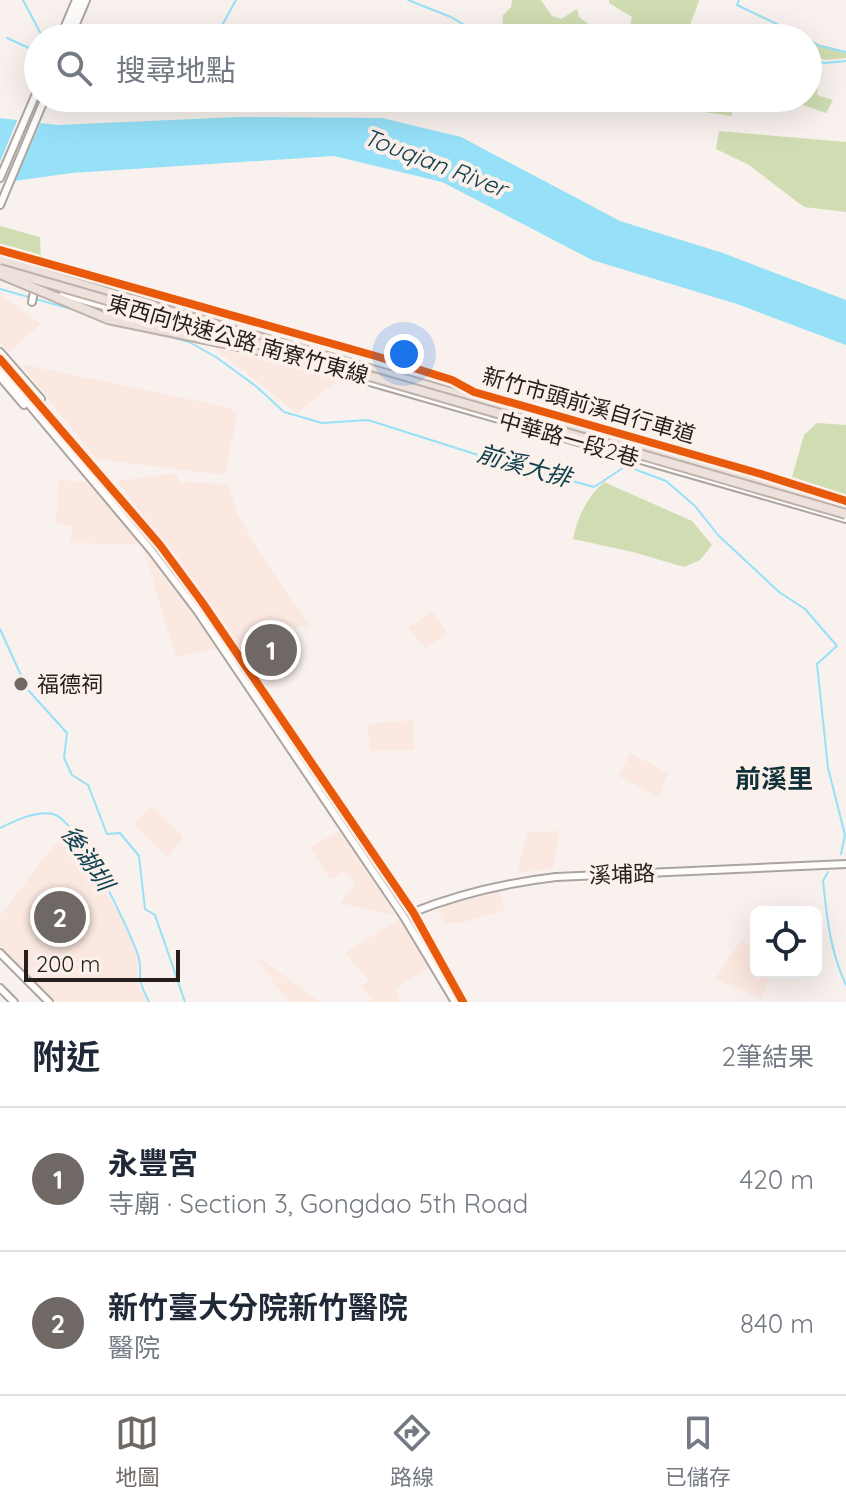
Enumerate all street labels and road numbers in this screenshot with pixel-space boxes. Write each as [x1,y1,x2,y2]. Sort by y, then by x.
street label: 東西向快速公路 南寮竹東線 [104,288,372,390]
street label: 新竹市頭前溪自行車道 [479,361,699,449]
street label: 中華路一段2巷 [496,406,642,472]
street label: 溪埔路 [589,859,655,889]

